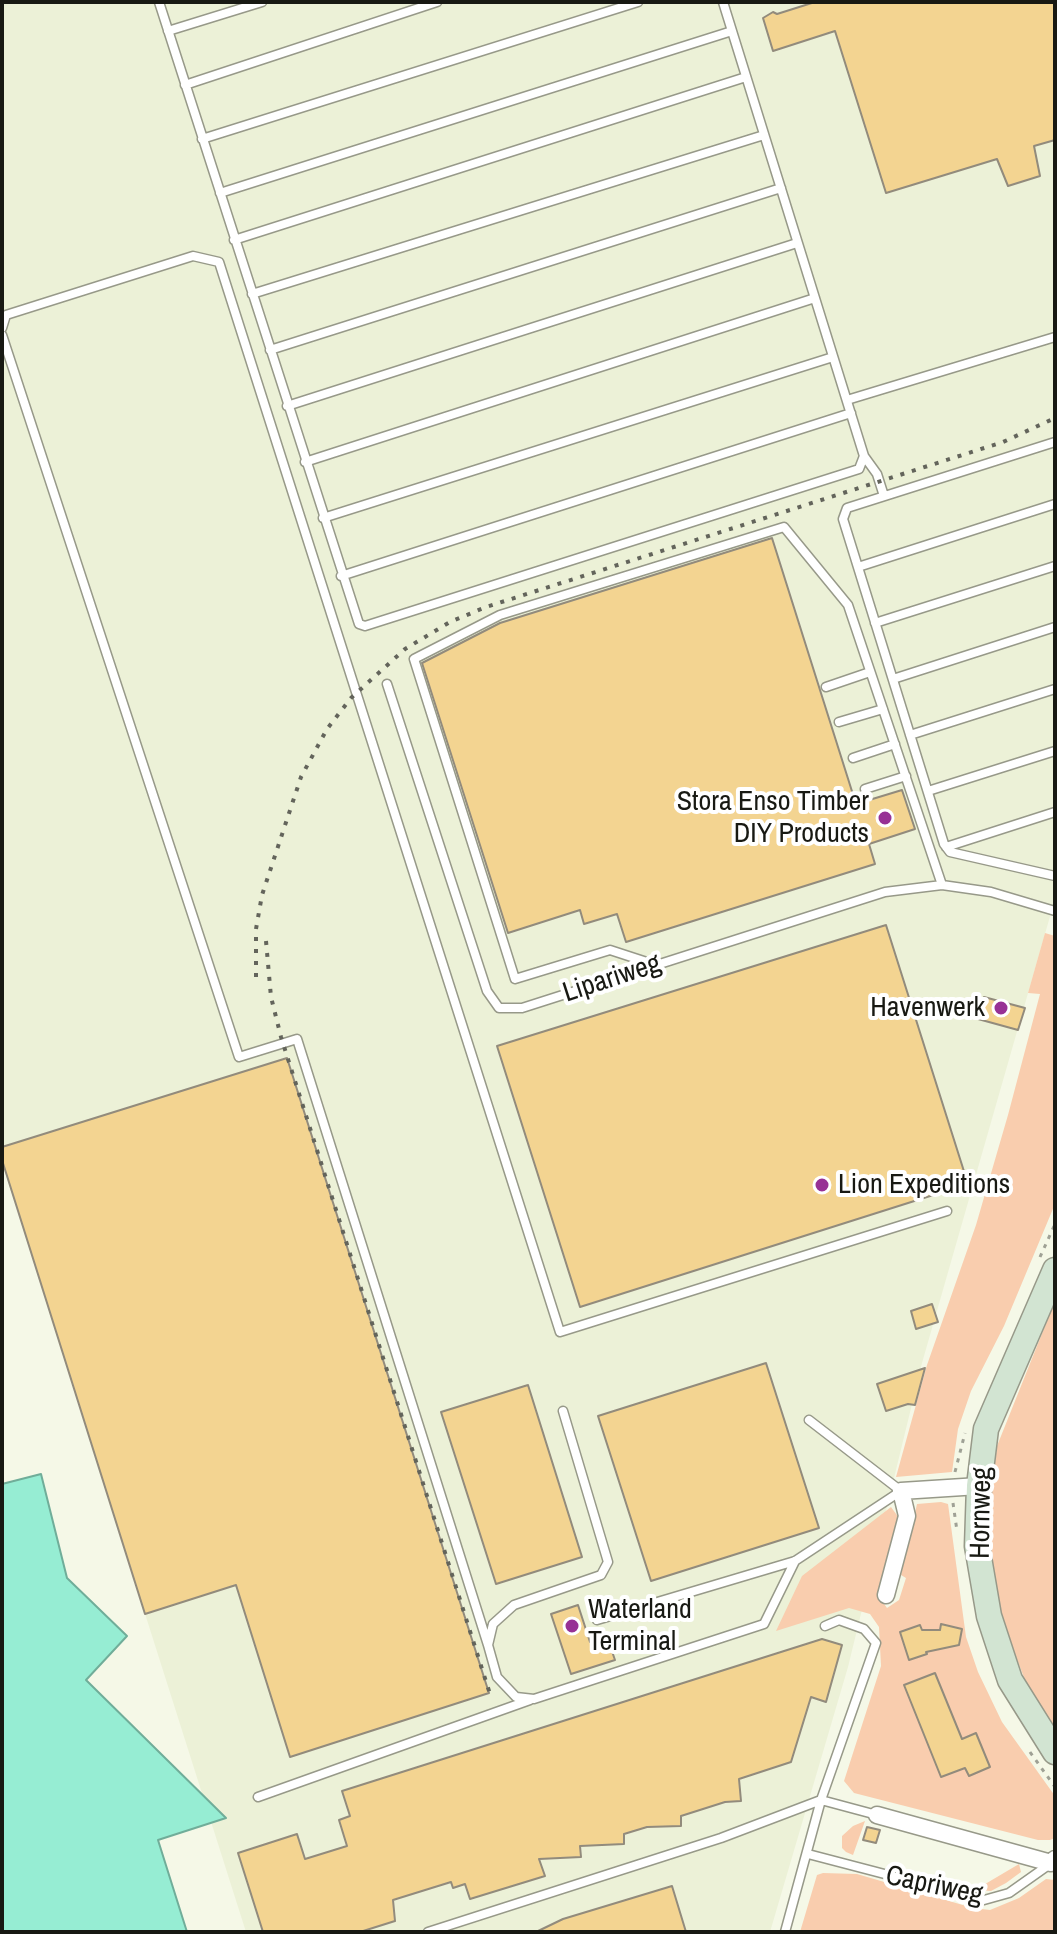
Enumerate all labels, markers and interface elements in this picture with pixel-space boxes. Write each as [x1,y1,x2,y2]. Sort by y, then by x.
place label: Stora Enso Timber DIY Products [677,785,869,851]
marker: Stora Enso Timber DIY Products [876,809,894,827]
street label: Lipariweg [559,947,665,1011]
place label: Havenwerk [870,991,985,1025]
marker: Havenwerk [992,999,1010,1017]
place label: Lion Expeditions [838,1168,1010,1202]
marker: Lion Expeditions [813,1176,831,1194]
street label: Hornweg [964,1467,1000,1559]
place label: Waterland Terminal [588,1593,692,1659]
marker: Waterland Terminal [563,1617,581,1635]
street label: Capriweg [882,1859,986,1913]

